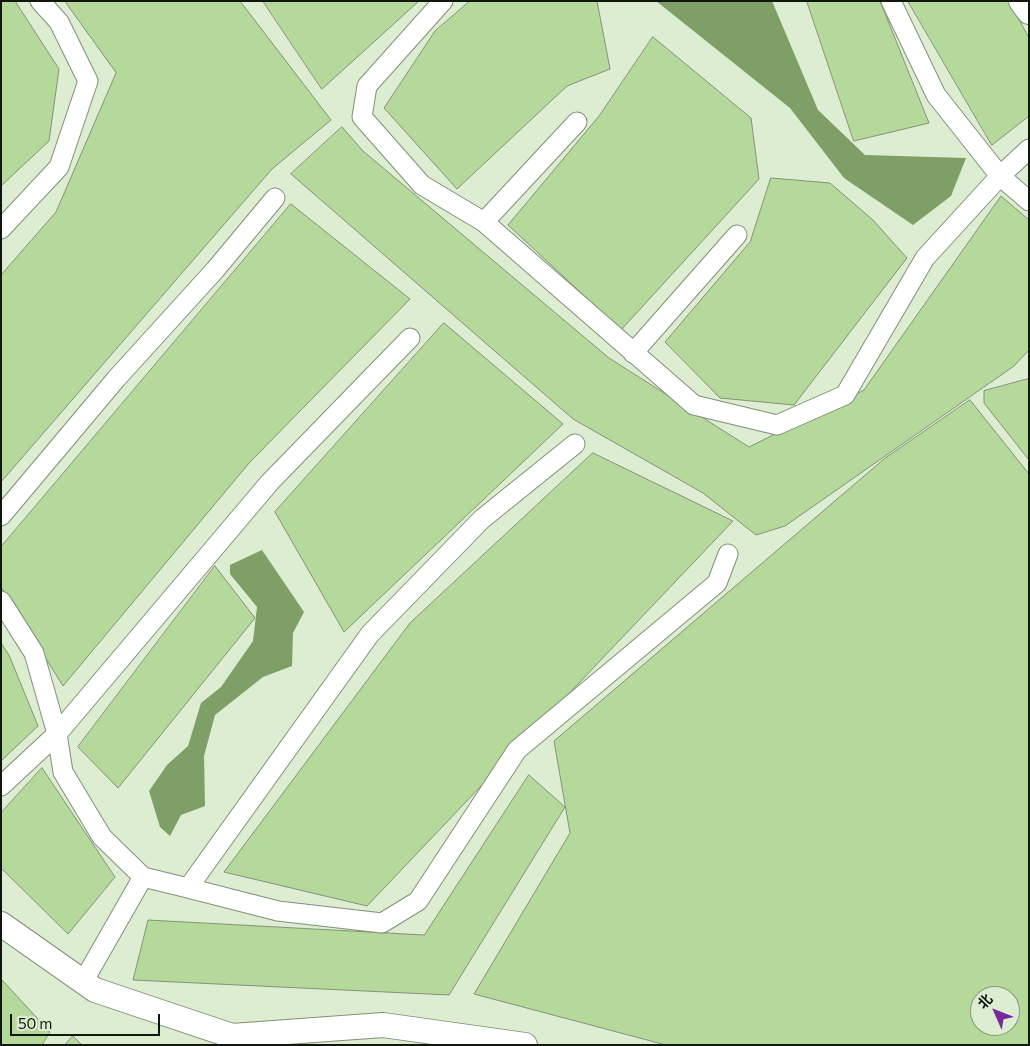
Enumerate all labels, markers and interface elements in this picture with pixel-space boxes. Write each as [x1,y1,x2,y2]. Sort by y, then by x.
north arrow [970,986,1020,1036]
text: 北 [974,990,996,1012]
scale bar [12,1004,162,1036]
text: 50 m [18,1014,52,1032]

